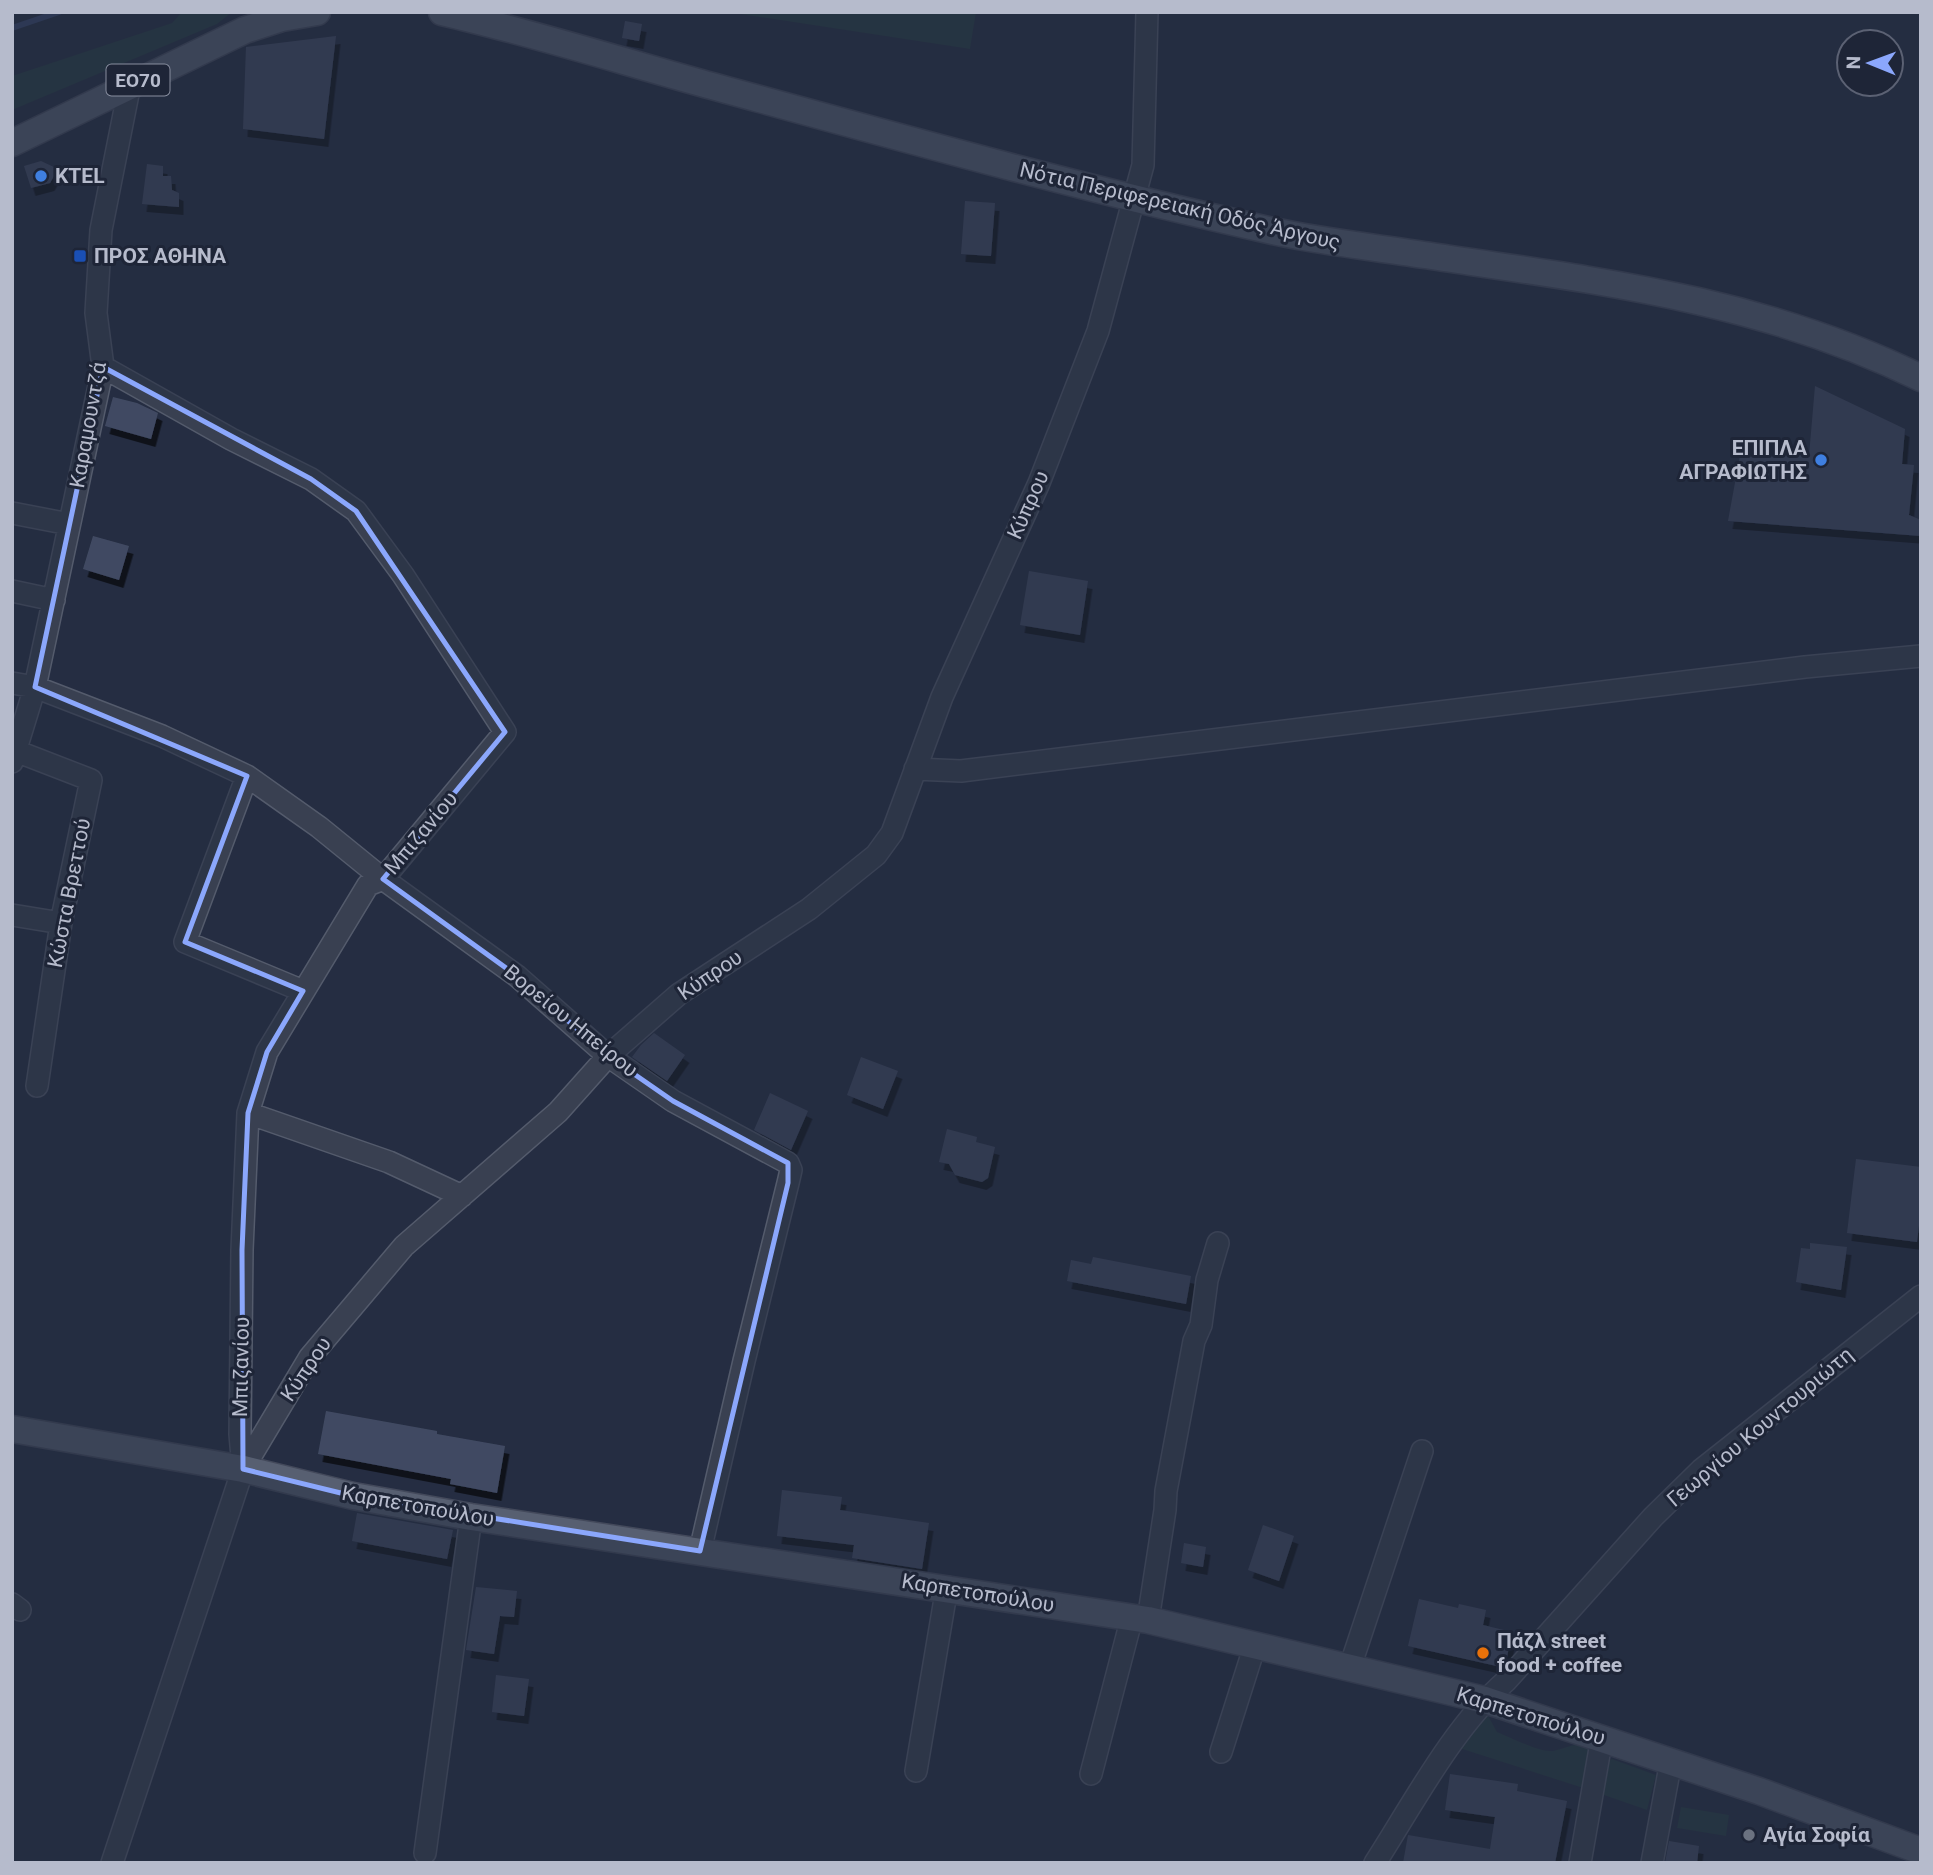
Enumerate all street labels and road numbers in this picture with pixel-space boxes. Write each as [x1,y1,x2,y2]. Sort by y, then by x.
road number: ΕΟ70 [106,64,170,96]
street label: Νότια Περιφερειακή Οδός Άργους [1017,157,1343,255]
street label: Καραμουντζά [65,360,111,490]
street label: Κύπρου [1002,467,1054,543]
street label: Μπιζανίου [380,787,462,879]
street label: Κώστα Βρεττού [43,816,95,970]
street label: Κύπρου [673,945,747,1005]
street label: Βορείου Ηπείρου [499,960,643,1082]
street label: Μπιζανίου [228,1317,254,1417]
street label: Κύπρου [276,1332,336,1406]
street label: Γεωργίου Κουντουριώτη [1662,1342,1858,1512]
street label: Καρπετοπούλου [340,1481,496,1531]
street label: Καρπετοπούλου [900,1569,1056,1617]
street label: Καρπετοπούλου [1454,1682,1608,1750]

